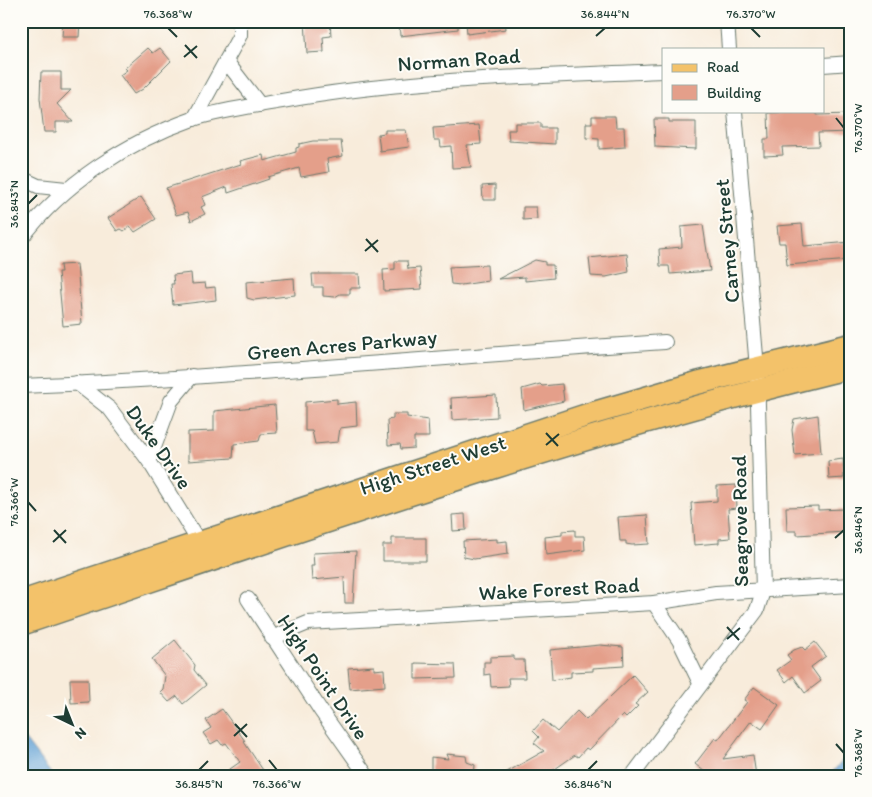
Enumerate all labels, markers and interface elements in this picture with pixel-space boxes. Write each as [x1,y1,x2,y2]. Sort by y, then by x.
text: 76.368°W [144,7,192,21]
text: 36.844°N [581,7,629,21]
text: 76.370°W [727,7,775,21]
street label: Norman Road [397,43,522,76]
legend [662,48,824,112]
text: Road [707,58,740,76]
text: Building [707,84,761,102]
text: 76.370°W [851,104,865,152]
street label: Carney Street [709,178,744,304]
text: 36.843°N [7,180,21,228]
street label: Green Acres Parkway [246,324,438,365]
street label: Duke Drive [121,400,198,494]
street label: High Street West [357,429,509,500]
street label: Seagrove Road [726,454,753,587]
text: 76.366°W [7,478,21,526]
text: 36.846°N [851,506,865,554]
street label: Wake Forest Road [478,572,640,605]
street label: High Point Drive [272,609,374,744]
north arrow [48,700,98,750]
text: N [71,724,90,743]
text: 76.368°W [851,729,865,777]
text: 36.845°N [175,777,223,791]
text: 76.366°W [253,777,301,791]
text: 36.846°N [564,777,612,791]

